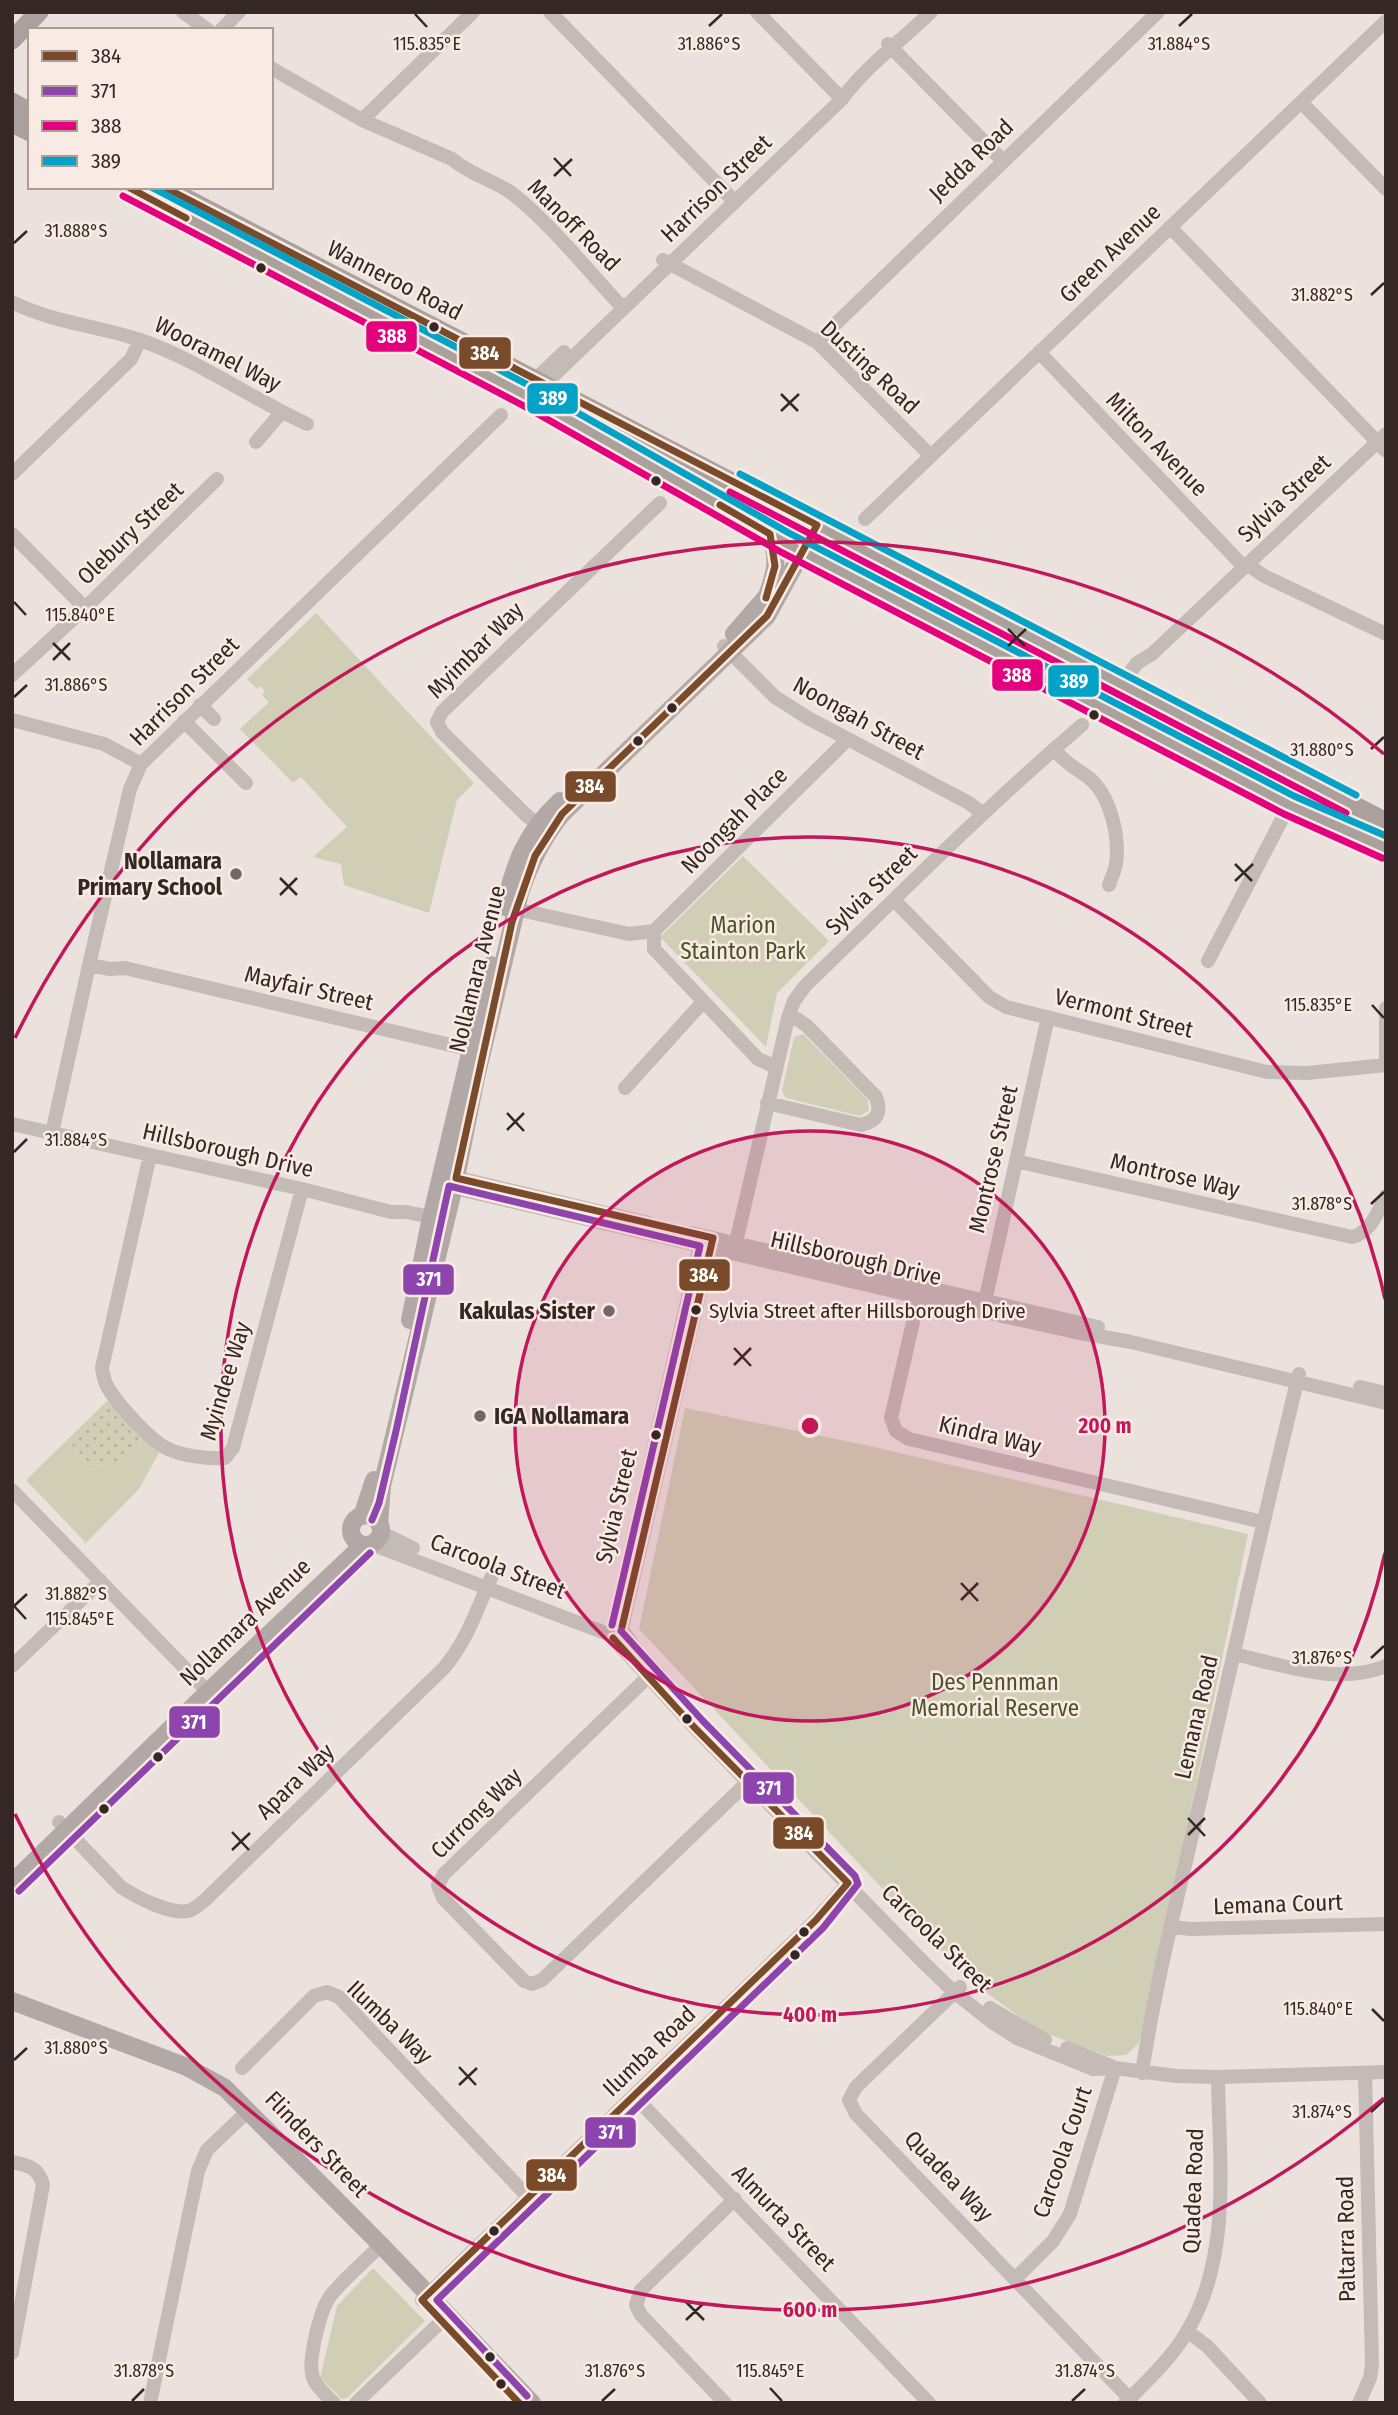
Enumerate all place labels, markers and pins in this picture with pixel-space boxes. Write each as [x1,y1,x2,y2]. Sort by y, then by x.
unlabelled marker [254,261,268,275]
unlabelled marker [427,320,441,334]
unlabelled marker [649,474,663,488]
unlabelled marker [665,701,679,715]
unlabelled marker [1087,708,1101,722]
unlabelled marker [631,734,645,748]
place label: Nollamara Primary School [78,847,223,901]
marker: Nollamara Primary School [228,866,244,882]
place label: Kakulas Sister [459,1297,596,1325]
place label: Sylvia Street after Hillsborough Drive [709,1298,1026,1324]
marker: Kakulas Sister [601,1303,617,1319]
marker: Sylvia Street after Hillsborough Drive [689,1303,703,1317]
place label: IGA Nollamara [494,1402,629,1430]
marker: IGA Nollamara [472,1408,488,1424]
centre of rings [798,1414,822,1438]
unlabelled marker [649,1428,663,1442]
unlabelled marker [680,1712,694,1726]
unlabelled marker [151,1750,165,1764]
unlabelled marker [97,1802,111,1816]
unlabelled marker [797,1925,811,1939]
unlabelled marker [788,1948,802,1962]
unlabelled marker [487,2224,501,2238]
unlabelled marker [483,2350,497,2364]
unlabelled marker [494,2377,508,2391]

